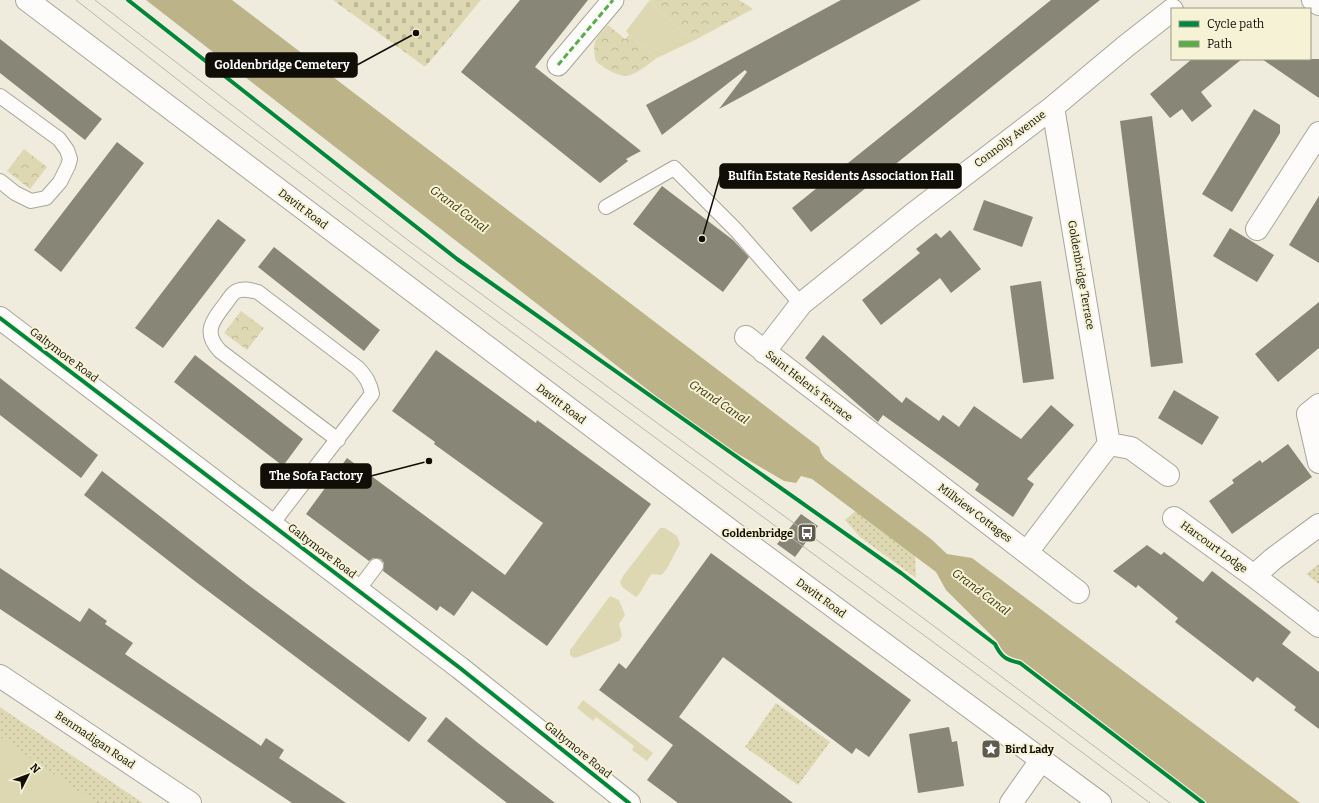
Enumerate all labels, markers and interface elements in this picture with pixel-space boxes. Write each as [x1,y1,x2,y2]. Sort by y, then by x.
legend [1171,8,1311,60]
text: Cycle path [1207,17,1265,31]
text: Path [1207,37,1233,51]
callout: Goldenbridge Cemetery [206,53,357,77]
text: Goldenbridge Cemetery [214,58,350,72]
street label: Connolly Avenue [972,108,1048,170]
callout: Bulfin Estate Residents Association Hall [720,164,961,188]
text: Bulfin Estate Residents Association Hall [728,169,954,183]
water label: Grand Canal [427,183,491,235]
street label: Davitt Road [276,186,331,232]
street label: Goldenbridge Terrace [1065,219,1097,331]
street label: Galtymore Road [27,325,101,385]
street label: Saint Helen's Terrace [763,348,855,424]
water label: Grand Canal [687,377,751,427]
street label: Davitt Road [534,381,589,427]
callout: The Sofa Factory [261,464,371,488]
text: The Sofa Factory [269,469,363,483]
street label: Millview Cottages [935,481,1015,545]
street label: Harcourt Lodge [1178,518,1250,576]
street label: Galtymore Road [285,521,359,581]
bus stop icon: Goldenbridge [796,522,818,544]
place label: Goldenbridge [722,527,793,540]
water label: Grand Canal [949,566,1013,618]
street label: Davitt Road [794,576,849,621]
street label: Benmadigan Road [53,709,138,772]
street label: Galtymore Road [542,719,614,781]
place icon: Bird Lady [980,738,1002,760]
place label: Bird Lady [1005,743,1055,756]
north arrow [8,755,48,795]
text: N [27,761,43,777]

